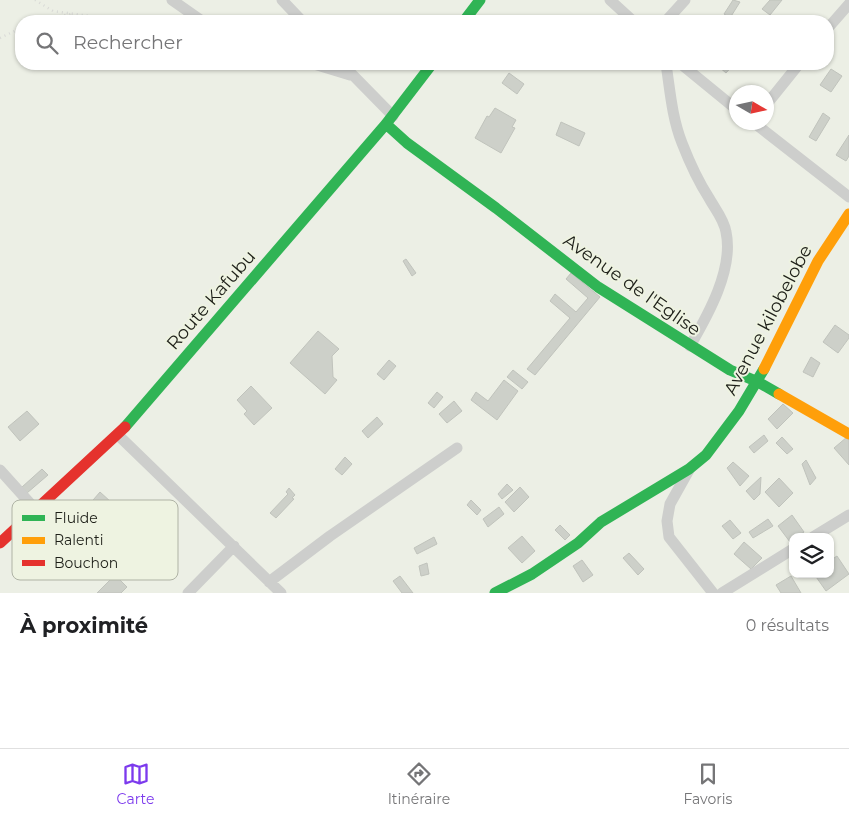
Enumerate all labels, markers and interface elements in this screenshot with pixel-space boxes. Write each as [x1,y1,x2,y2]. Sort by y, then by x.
search box [15,15,834,70]
icon: search [33,29,61,57]
text: Rechercher [73,31,183,54]
north arrow [729,85,774,130]
street label: Avenue de l'Eglise [559,229,705,341]
street label: Avenue kilobelobe [719,241,817,399]
street label: Route Kafubu [162,246,260,354]
legend [12,500,178,580]
text: Fluide [54,509,98,527]
text: Ralenti [54,531,103,549]
map controls [789,533,834,578]
button: layers [789,533,834,578]
text: Bouchon [54,554,118,572]
text: À proximité [20,613,148,638]
text: 0 résultats [746,616,829,635]
tab: Carte [117,760,154,808]
tab: Itinéraire [388,760,450,808]
tab: Favoris [683,760,732,808]

